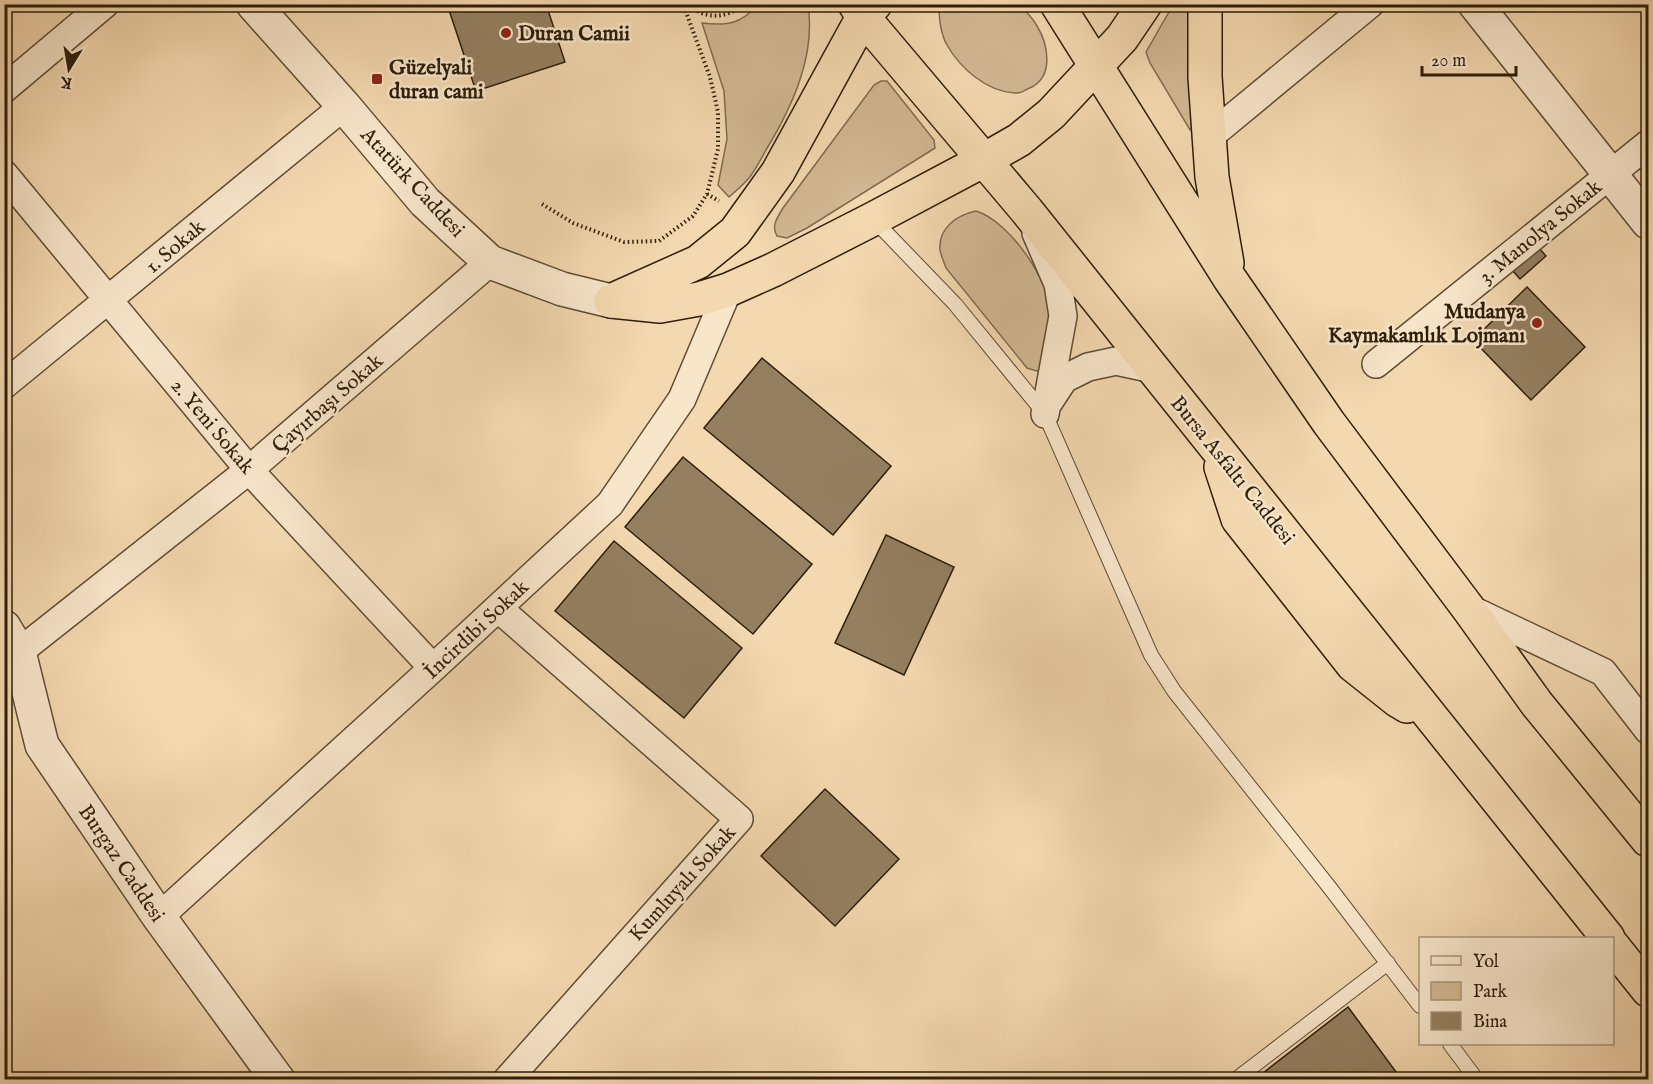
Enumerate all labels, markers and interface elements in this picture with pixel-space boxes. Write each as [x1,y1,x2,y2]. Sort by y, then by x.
place label: Duran Camii [518,21,630,48]
marker: Duran Camii [499,26,513,40]
north arrow [39,39,99,99]
scale bar [1422,39,1516,77]
text: 20 m [1431,50,1466,73]
place label: Güzelyali duran cami [389,55,484,106]
text: K [58,71,74,93]
marker: Güzelyali duran cami [370,72,384,86]
street label: Atatürk Caddesi [353,121,470,244]
street label: 3. Manolya Sokak [1474,174,1609,290]
street label: 1. Sokak [140,214,212,280]
place label: Mudanya Kaymakamlık Lojmanı [1328,299,1526,350]
marker: Mudanya Kaymakamlık Lojmanı [1530,316,1544,330]
street label: Çayırbaşı Sokak [267,348,390,460]
street label: 2. Yeni Sokak [164,374,260,481]
street label: Bursa Asfaltı Caddesi [1163,391,1300,551]
street label: İncirdibi Sokak [419,574,536,686]
street label: Burgaz Caddesi [71,800,170,928]
street label: Kumluyalı Sokak [624,820,743,948]
legend [1419,937,1614,1045]
text: Yol [1473,951,1499,974]
text: Park [1473,981,1508,1004]
text: Bina [1473,1011,1507,1034]

